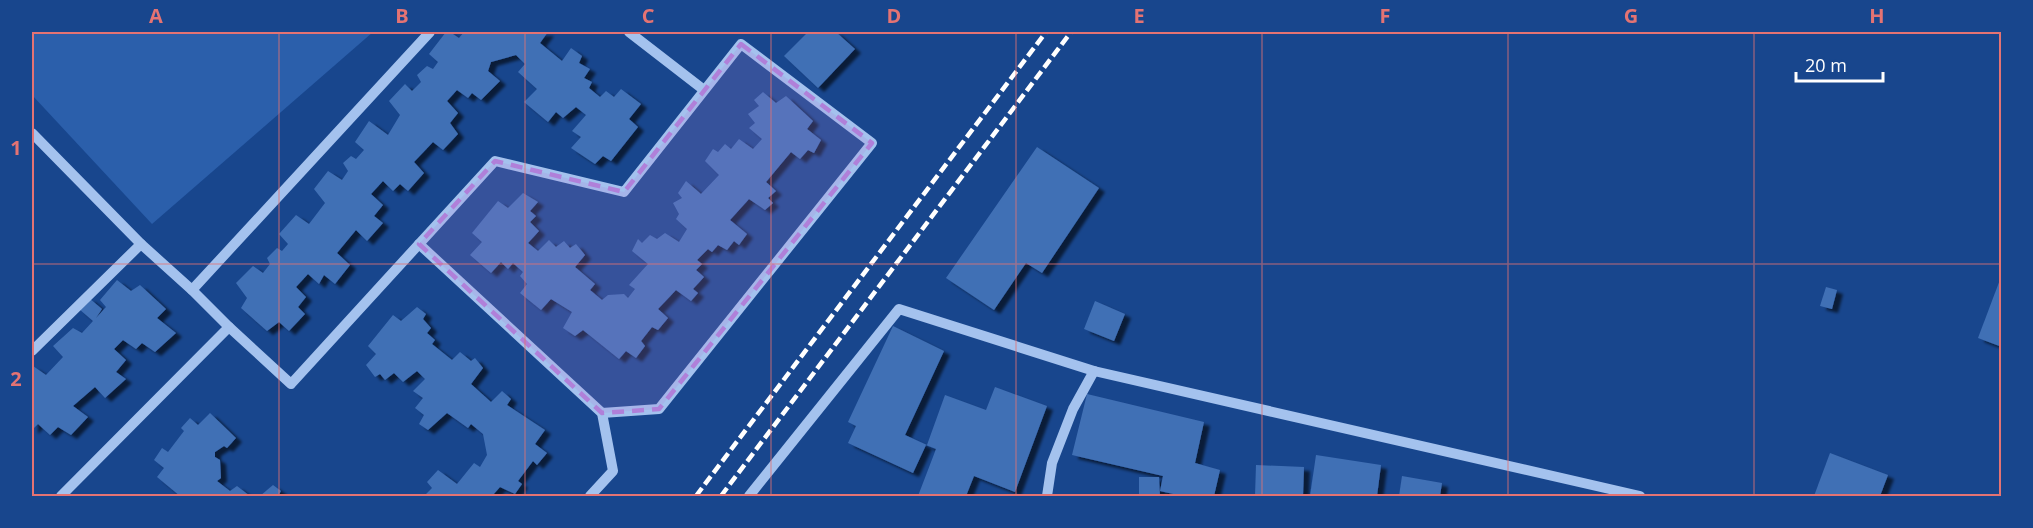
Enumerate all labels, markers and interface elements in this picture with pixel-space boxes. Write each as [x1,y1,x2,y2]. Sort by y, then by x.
text: A [149,2,163,29]
text: B [395,2,409,29]
text: C [642,2,655,29]
text: D [887,2,901,29]
text: E [1133,2,1145,29]
text: F [1380,2,1390,29]
text: G [1624,2,1638,29]
text: H [1869,2,1885,29]
scale bar [1796,45,1883,83]
text: 20 m [1805,53,1847,77]
text: 1 [10,134,22,161]
text: 2 [10,365,22,392]

